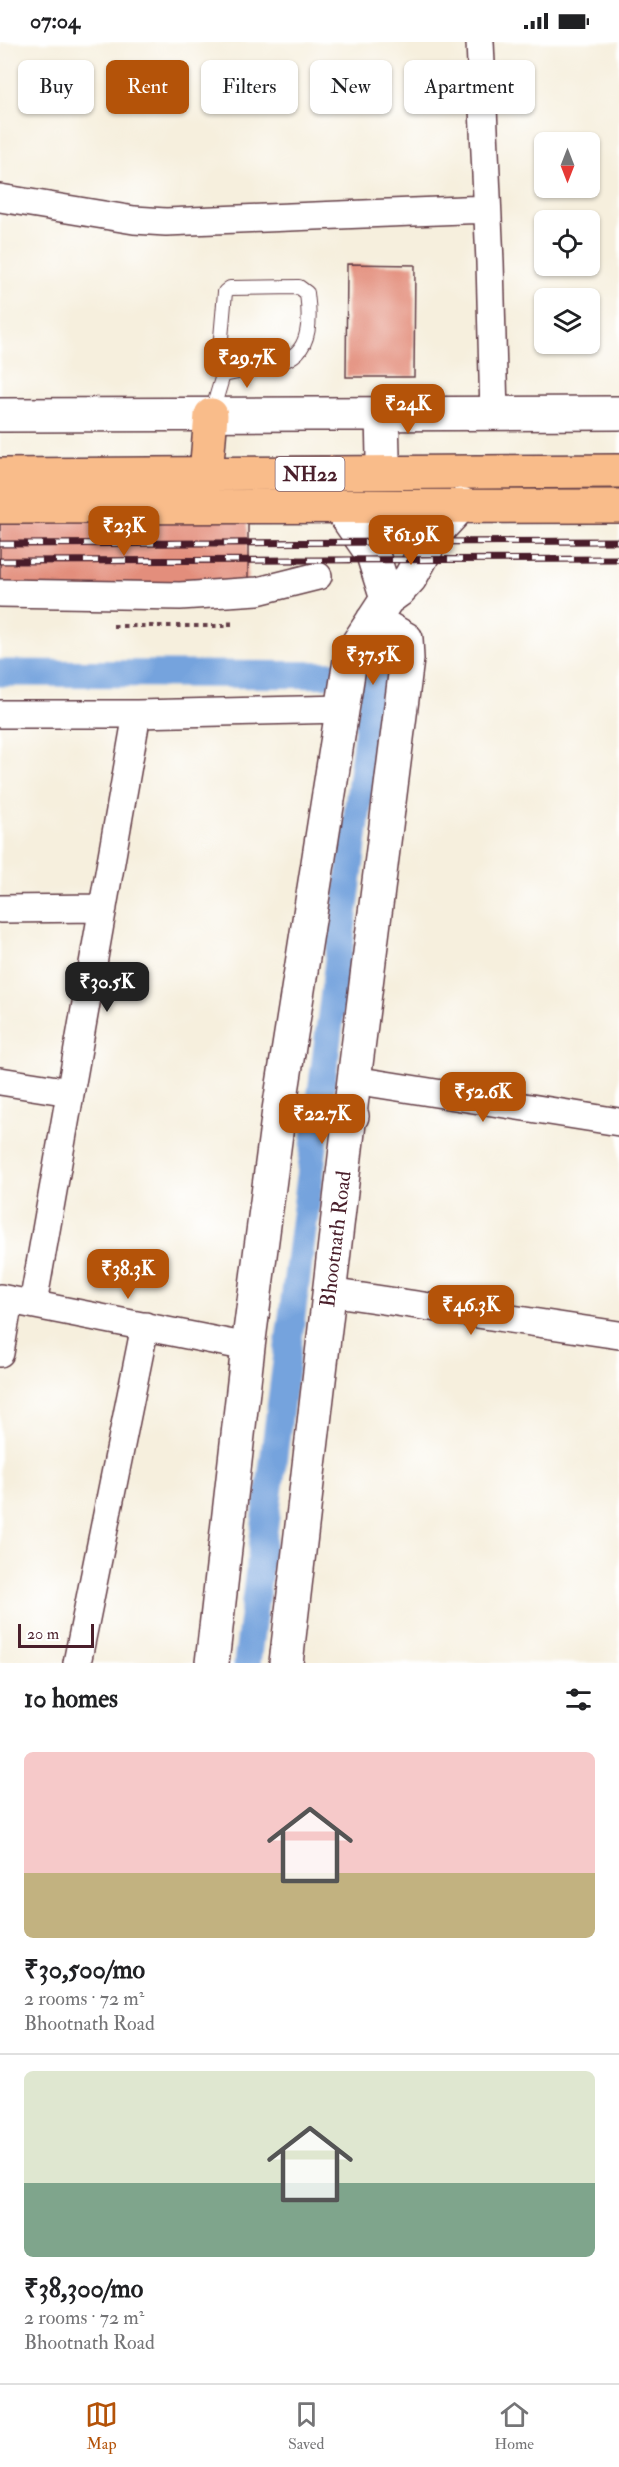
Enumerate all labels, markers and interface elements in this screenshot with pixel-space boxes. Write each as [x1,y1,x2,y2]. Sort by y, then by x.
text: 07:04 [30,7,80,35]
chip: Buy [18,60,94,114]
chip: Rent [106,60,189,114]
chip: Filters [201,60,298,114]
chip: New [310,60,392,114]
chip: Apartment [404,60,535,114]
north arrow [534,132,600,198]
map controls [534,132,600,354]
button: locate [534,210,600,276]
button: layers [534,288,600,354]
pin: ₹29.7K [198,338,296,389]
text: ₹29.7K [218,345,276,370]
pin: ₹24K [372,384,444,435]
text: ₹24K [385,391,431,416]
road number: NH22 [276,457,344,491]
pin: ₹23K [88,506,160,557]
text: ₹23K [102,513,146,538]
pin: ₹61.9K [362,515,460,566]
text: ₹61.9K [383,522,439,547]
pin: ₹37.5K [324,635,422,686]
text: ₹37.5K [346,642,400,667]
pin: ₹30.5K [58,962,156,1013]
text: ₹30.5K [79,969,135,994]
pin: ₹52.6K [434,1072,532,1123]
text: ₹52.6K [454,1079,512,1104]
pin: ₹22.7K [273,1094,371,1145]
text: ₹22.7K [293,1101,351,1126]
street label: Bhootnath Road [314,1169,358,1309]
pin: ₹38.3K [79,1249,177,1300]
text: ₹38.3K [101,1256,155,1281]
pin: ₹46.3K [422,1285,520,1336]
text: ₹46.3K [442,1292,500,1317]
scale bar [18,1621,94,1648]
text: 20 m [27,1624,59,1644]
text: 10 homes [24,1683,118,1715]
icon: filters [562,1683,595,1716]
icon: home [256,1791,364,1899]
text: ₹30,500/mo [24,1954,145,1986]
text: 2 rooms · 72 m² [24,1986,144,2011]
text: Bhootnath Road [24,2011,155,2036]
icon: home [256,2110,364,2218]
text: ₹38,300/mo [24,2273,143,2305]
text: 2 rooms · 72 m² [24,2305,144,2330]
text: Bhootnath Road [24,2330,155,2355]
tab: Map [85,2398,118,2454]
tab: Saved [288,2398,324,2454]
tab: Home [494,2398,534,2454]

